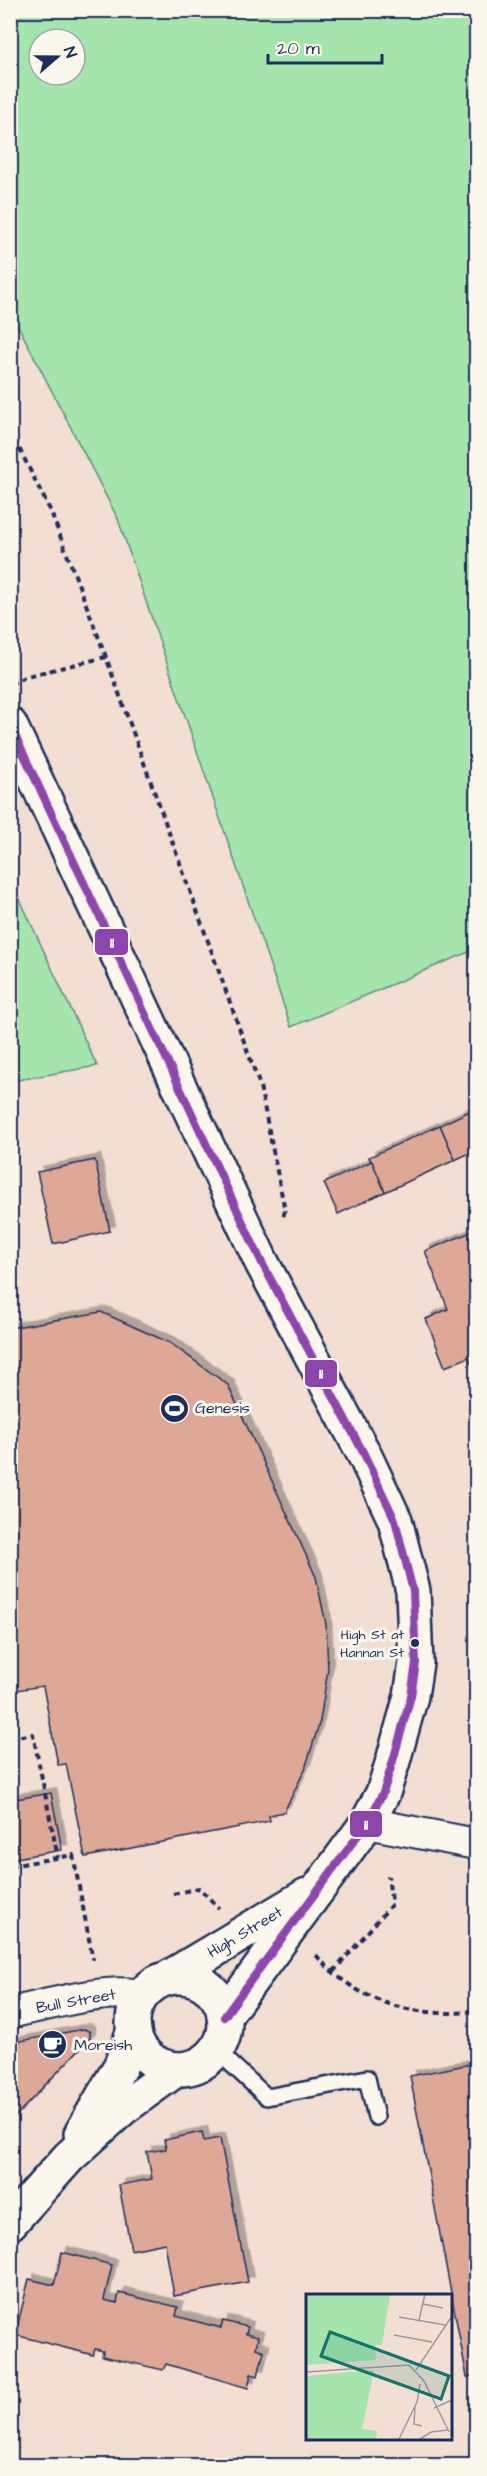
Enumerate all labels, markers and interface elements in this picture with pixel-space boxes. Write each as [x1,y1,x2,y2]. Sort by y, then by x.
north arrow [27,27,87,87]
scale bar [268,27,382,65]
text: 20 m [277,36,320,61]
text: N [58,44,82,61]
line badge: 11 [94,928,129,956]
text: 11 [110,932,115,954]
line badge: 11 [304,1359,338,1388]
text: 11 [319,1363,324,1385]
sports icon: Genesis [158,1392,190,1424]
place label: Genesis [195,1397,250,1419]
place label: High St at Hannan St [340,1625,404,1663]
marker: High St at Hannan St [409,1637,421,1649]
line badge: 11 [349,1810,383,1838]
text: 11 [364,1814,369,1836]
street label: High Street [203,1901,288,1964]
street label: Bull Street [35,1983,118,2019]
cafe icon: Moreish [37,2029,69,2061]
place label: Moreish [74,2034,132,2056]
inset map [306,2294,451,2440]

